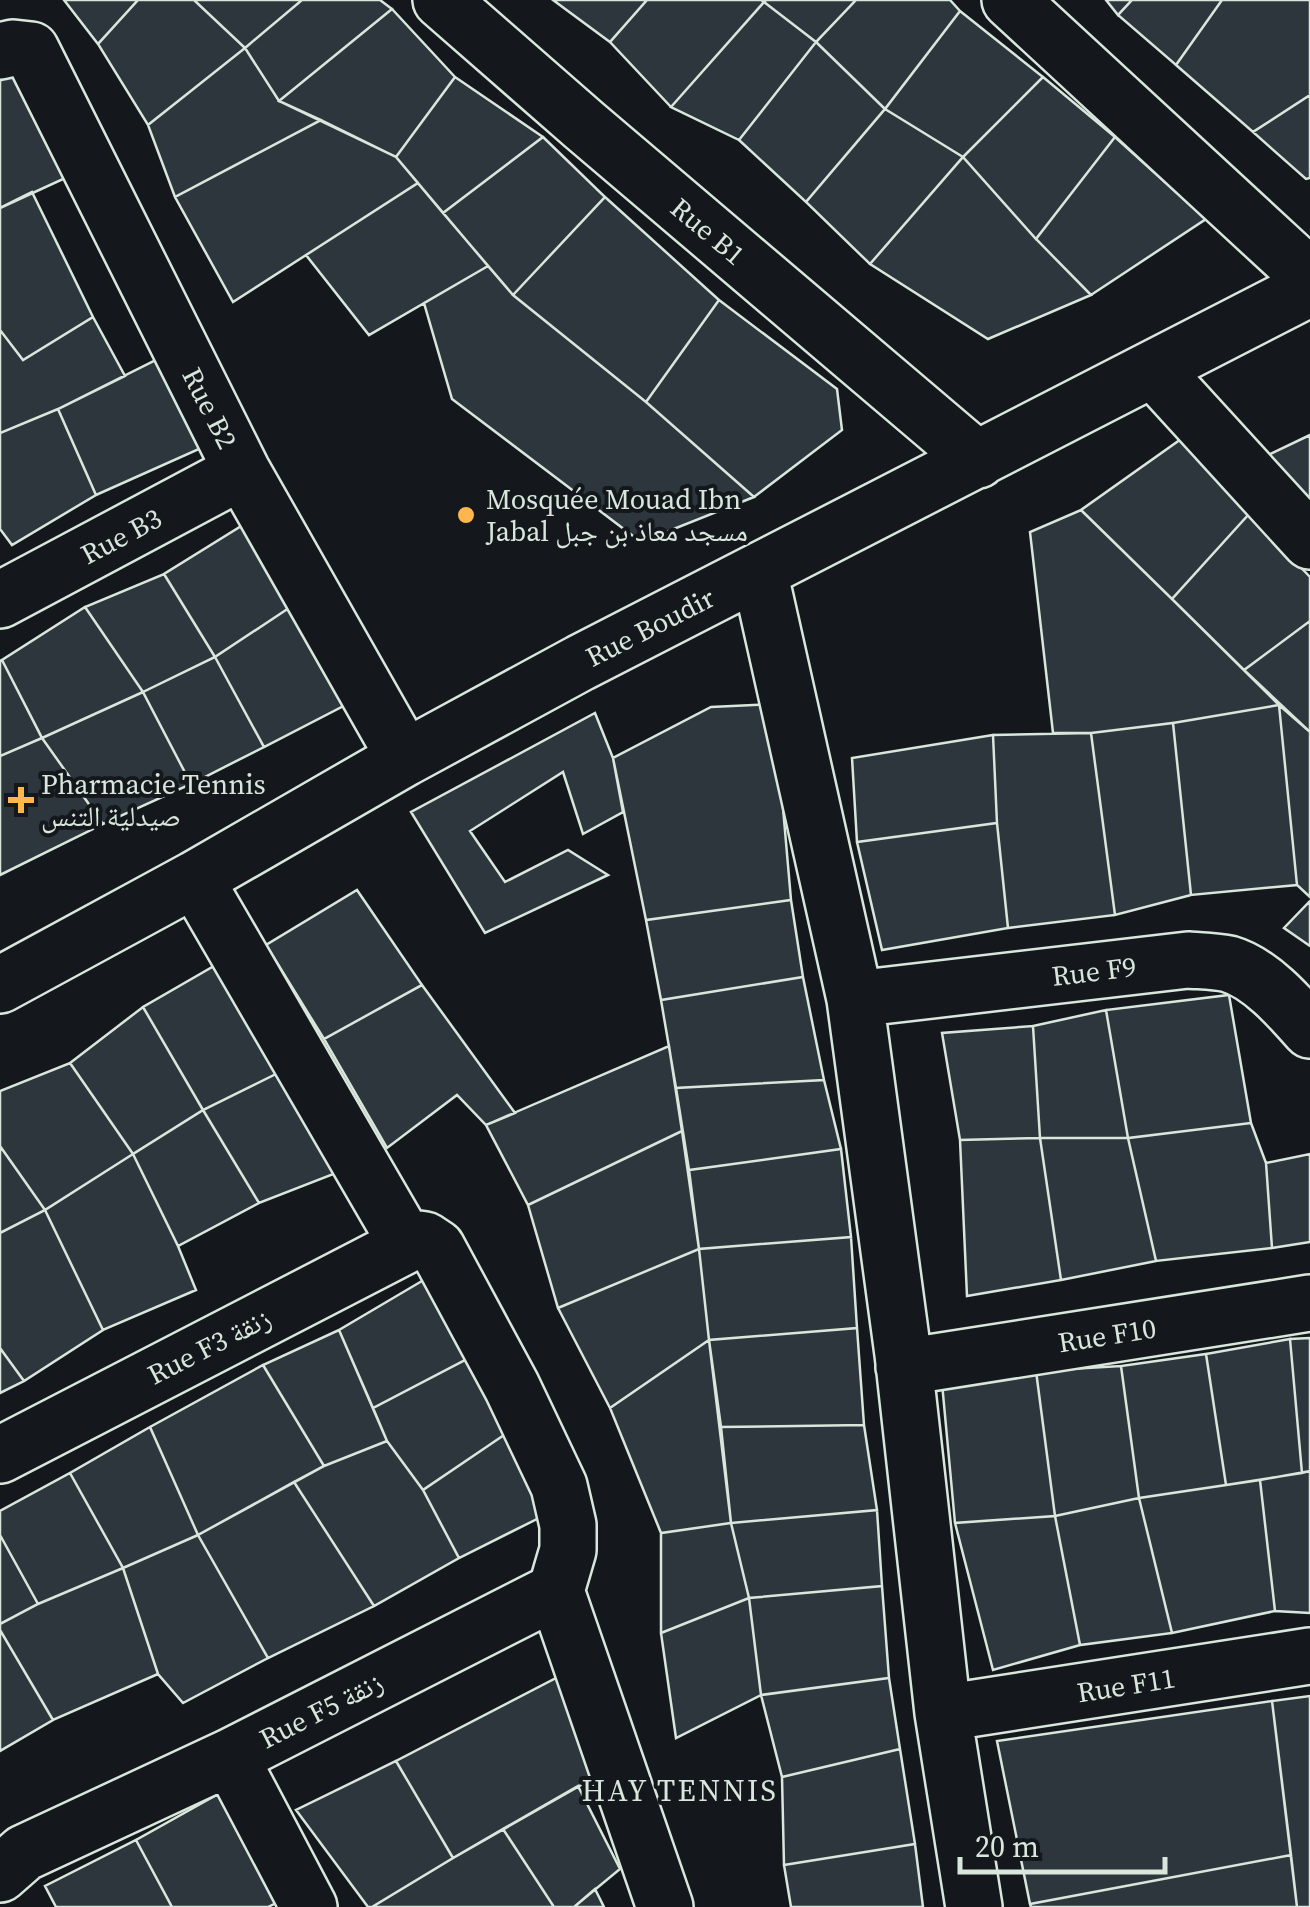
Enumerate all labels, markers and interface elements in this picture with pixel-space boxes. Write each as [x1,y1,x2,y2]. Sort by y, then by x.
street label: Rue B1 [663,189,753,273]
street label: Rue B2 [173,361,247,455]
place label: Mosquée Mouad Ibn Jabal مسجد معاذ بن جبل [485,480,748,550]
street label: Rue B3 [74,499,168,573]
marker: Mosquée Mouad Ibn Jabal مسجد معاذ بن جبل [455,504,477,526]
street label: Rue Boudir [579,578,721,676]
place label: Pharmacie Tennis صيدلية التنس [41,765,266,835]
marker: Pharmacie Tennis صيدلية التنس [10,789,32,811]
street label: Rue F9 [1050,947,1138,995]
street label: Rue F3 زنقة [141,1299,277,1393]
street label: Rue F10 [1055,1308,1159,1362]
street label: Rue F11 [1074,1658,1178,1712]
street label: Rue F5 زنقة [253,1663,389,1757]
district label: HAY TENNIS [582,1770,778,1811]
scale bar [960,1812,1165,1874]
text: 20 m [975,1826,1039,1867]

